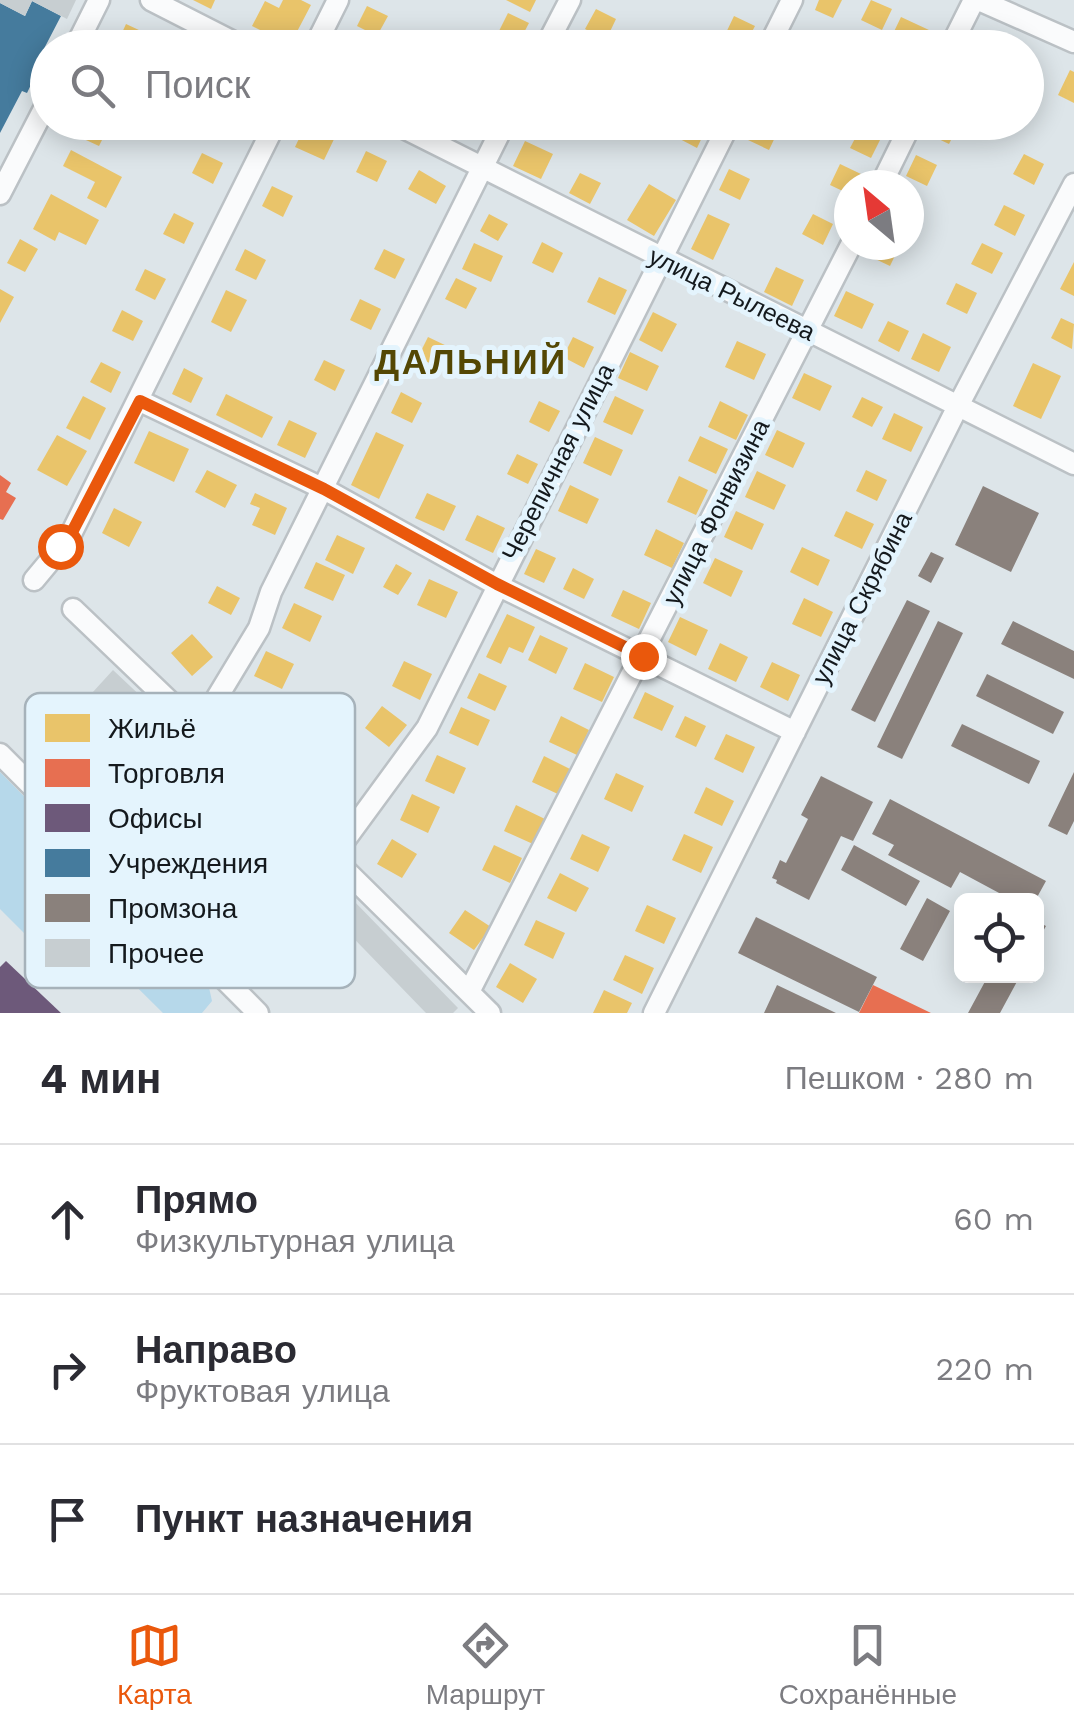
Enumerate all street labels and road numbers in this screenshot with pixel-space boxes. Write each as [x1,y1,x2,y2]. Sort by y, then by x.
street label: улица Рылеева [644,241,820,347]
street label: Черепичная улица [496,358,620,565]
street label: улица Фонвизина [657,414,775,610]
street label: улица Скрябина [806,507,918,689]

